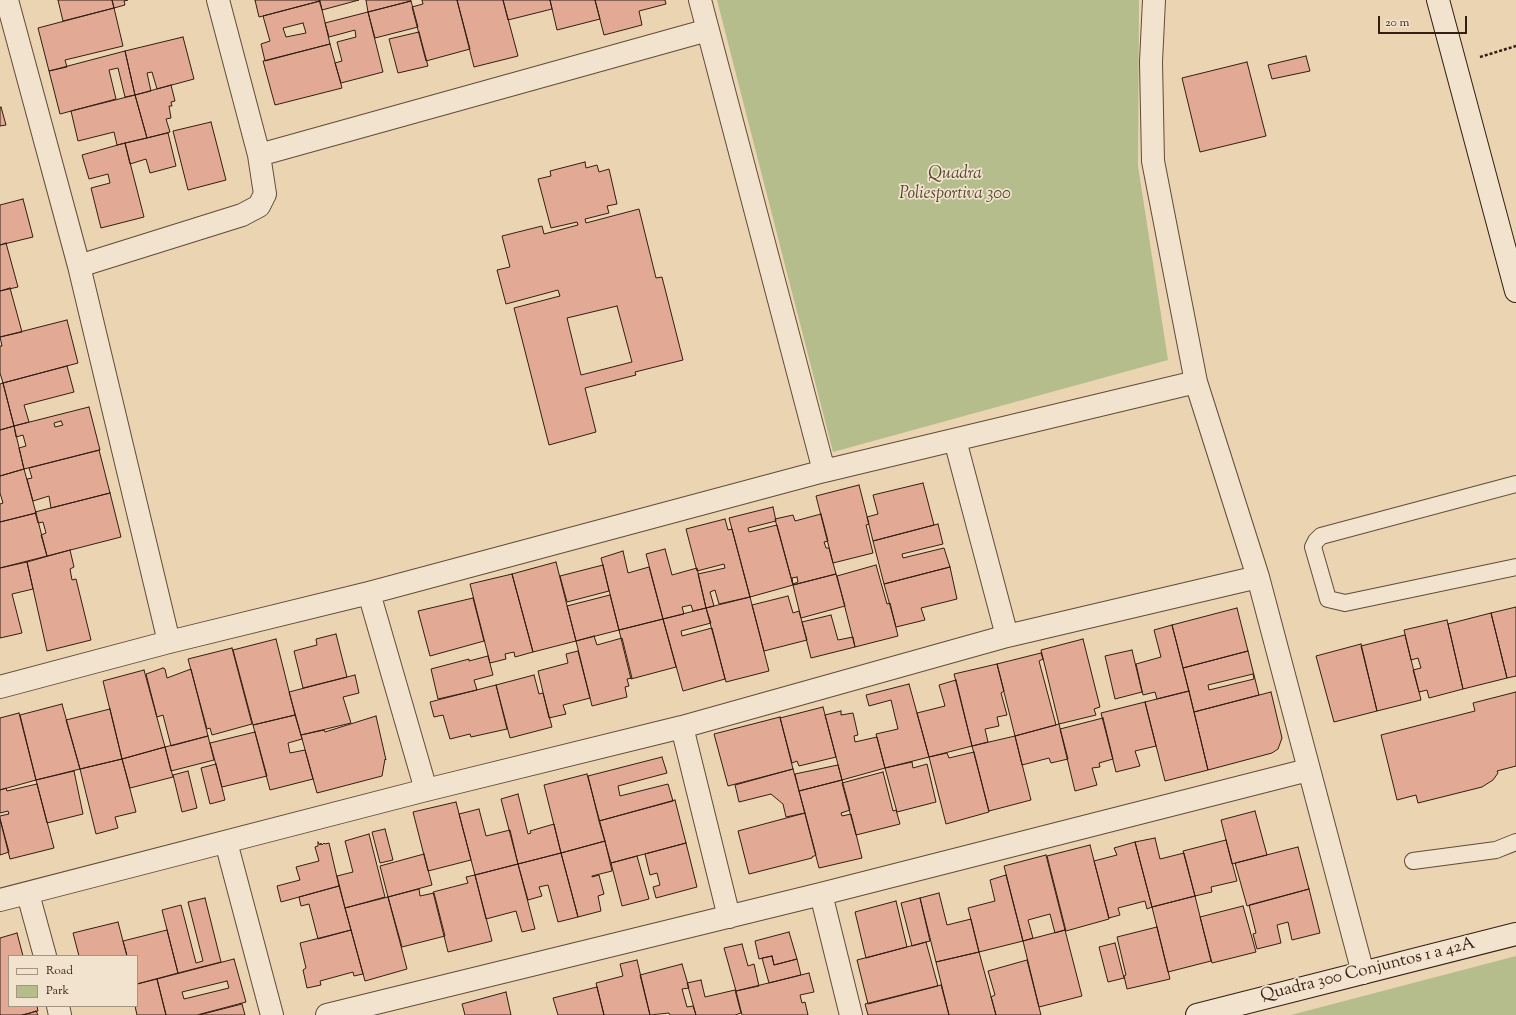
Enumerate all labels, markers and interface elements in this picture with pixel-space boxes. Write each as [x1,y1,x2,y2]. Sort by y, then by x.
scale bar [1380,8,1469,34]
text: 20 m [1385,14,1409,32]
park label: Quadra Poliesportiva 300 [899,165,1011,205]
street label: Quadra 300 Conjuntos 1 a 42A [1259,934,1477,1008]
legend [8,955,138,1007]
text: Road [46,962,73,980]
text: Park [46,982,69,1000]

